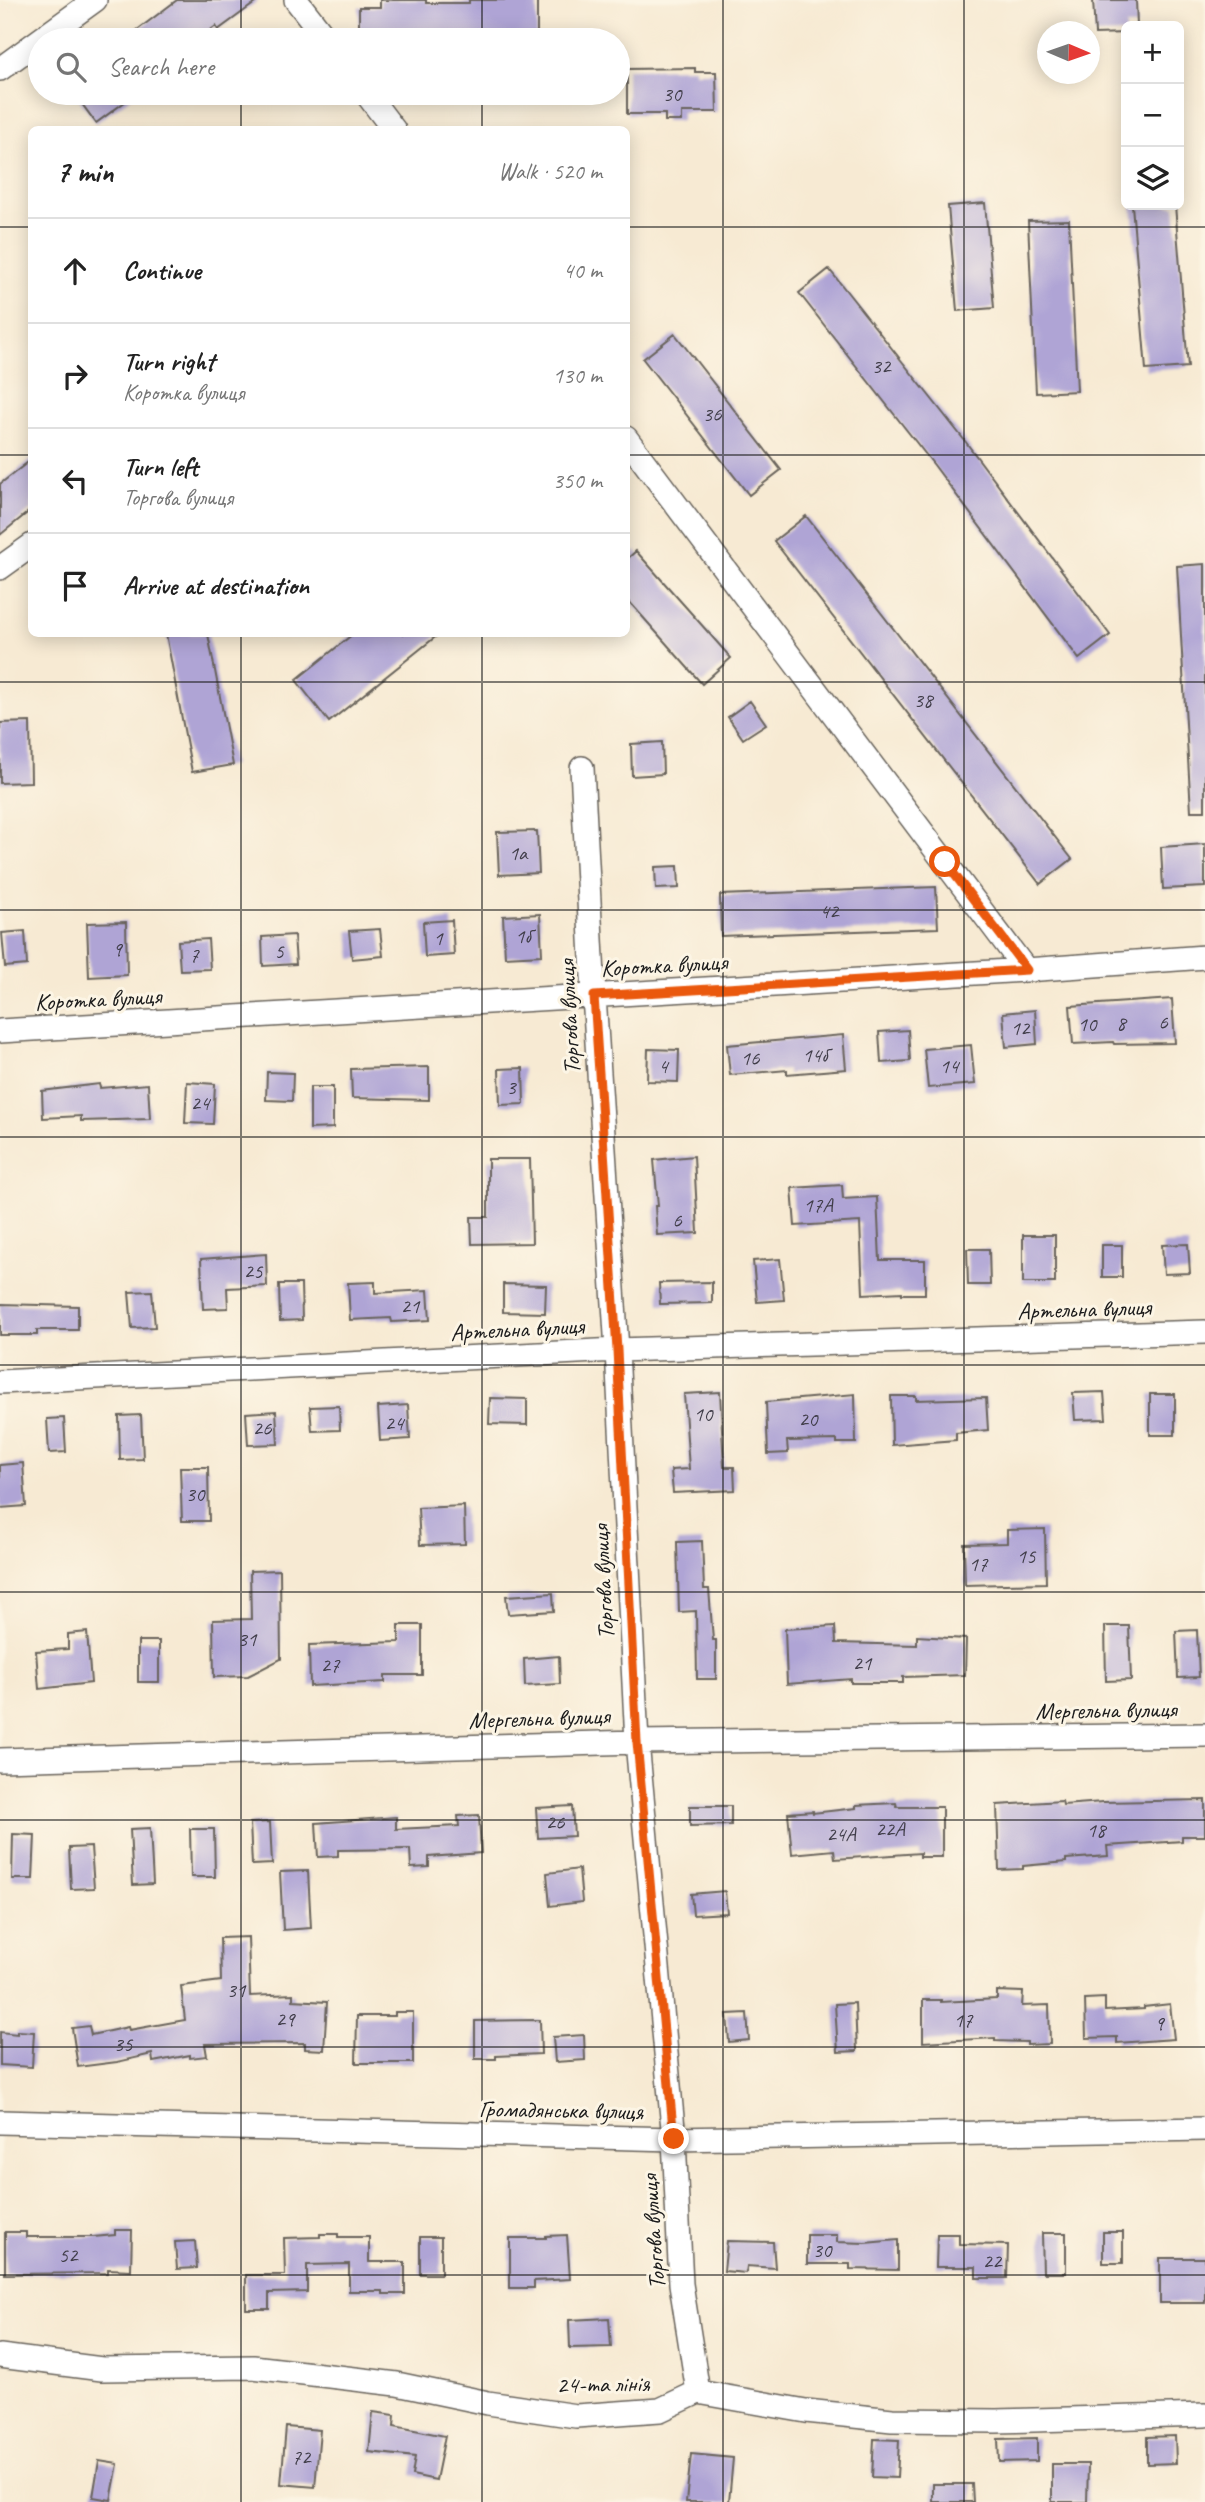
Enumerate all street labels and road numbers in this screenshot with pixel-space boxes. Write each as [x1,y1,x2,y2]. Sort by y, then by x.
street label: Коротка вулиця [600,947,730,983]
street label: Торгова вулиця [551,957,587,1075]
street label: Коротка вулиця [34,981,164,1017]
street label: Артельна вулиця [1017,1292,1153,1326]
street label: Артельна вулиця [449,1310,586,1347]
street label: Торгова вулиця [585,1522,621,1640]
street label: Мергельна вулиця [1035,1694,1179,1726]
street label: Мергельна вулиця [468,1700,612,1735]
street label: Громадянська вулиця [479,2094,645,2126]
street label: Торгова вулиця [634,2172,672,2290]
street label: 24-та лінія [556,2368,651,2400]

